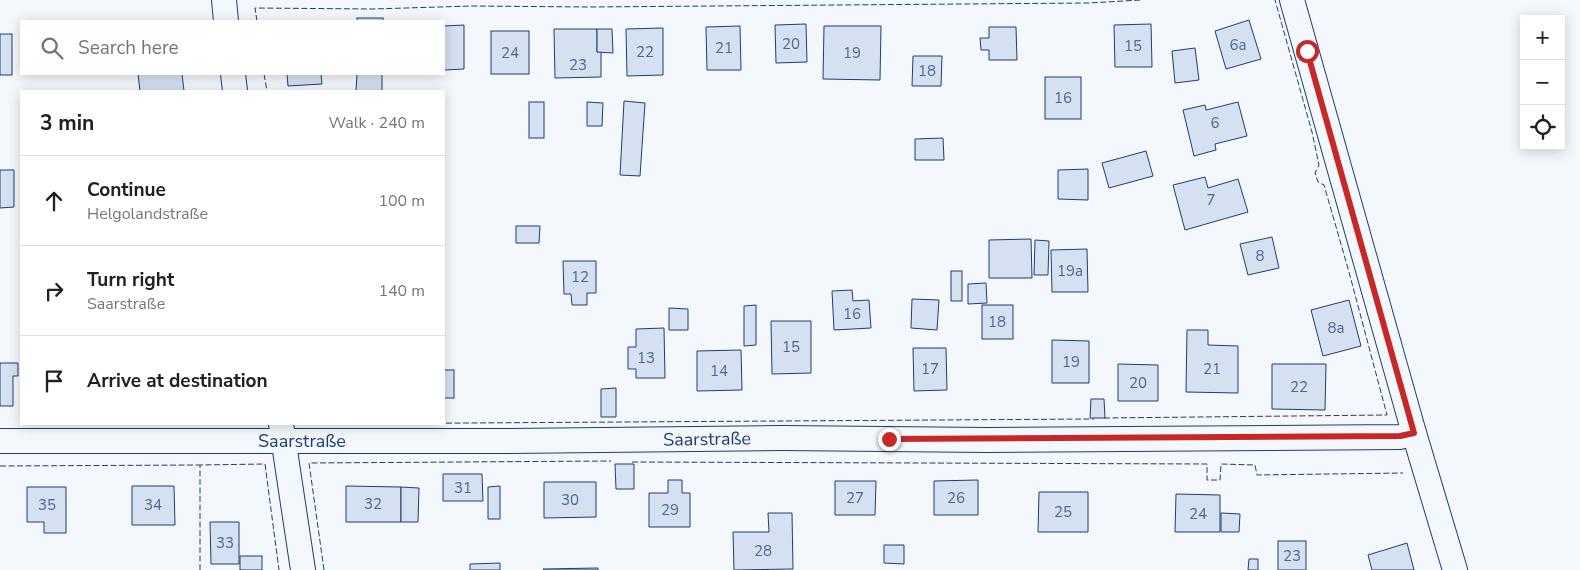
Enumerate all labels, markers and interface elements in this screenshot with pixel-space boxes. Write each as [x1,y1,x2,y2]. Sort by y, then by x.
map controls [1520,15,1565,150]
button: + [1520,15,1565,60]
search box [20,20,445,75]
icon: search [38,34,66,62]
house number: 20 [782,34,800,54]
text: Search here [78,35,179,61]
house number: 6a [1230,35,1246,55]
house number: 15 [1124,36,1142,56]
house number: 21 [715,38,733,58]
route start [1296,40,1319,63]
house number: 22 [636,42,654,62]
house number: 24 [501,43,519,63]
house number: 19 [843,43,861,63]
house number: 23 [569,55,587,75]
button: − [1520,60,1565,105]
house number: 18 [918,61,936,81]
house number: 16 [1054,88,1072,108]
button: locate [1520,105,1565,150]
text: 3 min [40,109,94,137]
text: Walk · 240 m [329,112,425,134]
house number: 6 [1210,113,1220,133]
text: Continue [87,177,166,203]
icon: ahead [40,187,68,215]
text: 100 m [378,190,425,212]
house number: 7 [1206,190,1216,210]
text: Helgolandstraße [87,203,208,225]
house number: 8 [1255,246,1265,266]
house number: 19a [1057,261,1083,281]
text: Turn right [87,267,174,293]
house number: 12 [571,267,589,287]
icon: right [40,277,68,305]
text: 140 m [378,280,425,302]
text: Saarstraße [87,293,165,315]
house number: 16 [843,304,861,324]
house number: 18 [988,312,1006,332]
house number: 8a [1328,318,1344,338]
house number: 15 [782,337,800,357]
house number: 13 [637,348,655,368]
house number: 19 [1062,352,1080,372]
house number: 17 [921,359,939,379]
house number: 21 [1203,359,1221,379]
house number: 14 [710,361,728,381]
icon: arrive [40,367,68,395]
text: Arrive at destination [87,368,268,394]
house number: 20 [1129,373,1147,393]
house number: 22 [1290,377,1308,397]
street label: Saarstraße [663,426,751,452]
route end [878,428,901,451]
street label: Saarstraße [258,429,346,453]
house number: 31 [454,478,472,498]
house number: 27 [846,488,864,508]
house number: 26 [947,488,965,508]
house number: 30 [561,490,579,510]
house number: 32 [364,494,382,514]
house number: 35 [38,495,56,515]
house number: 34 [144,495,162,515]
house number: 29 [661,500,679,520]
house number: 25 [1054,502,1072,522]
house number: 24 [1189,504,1207,524]
house number: 33 [216,533,234,553]
house number: 28 [754,541,772,561]
house number: 23 [1283,546,1301,566]

